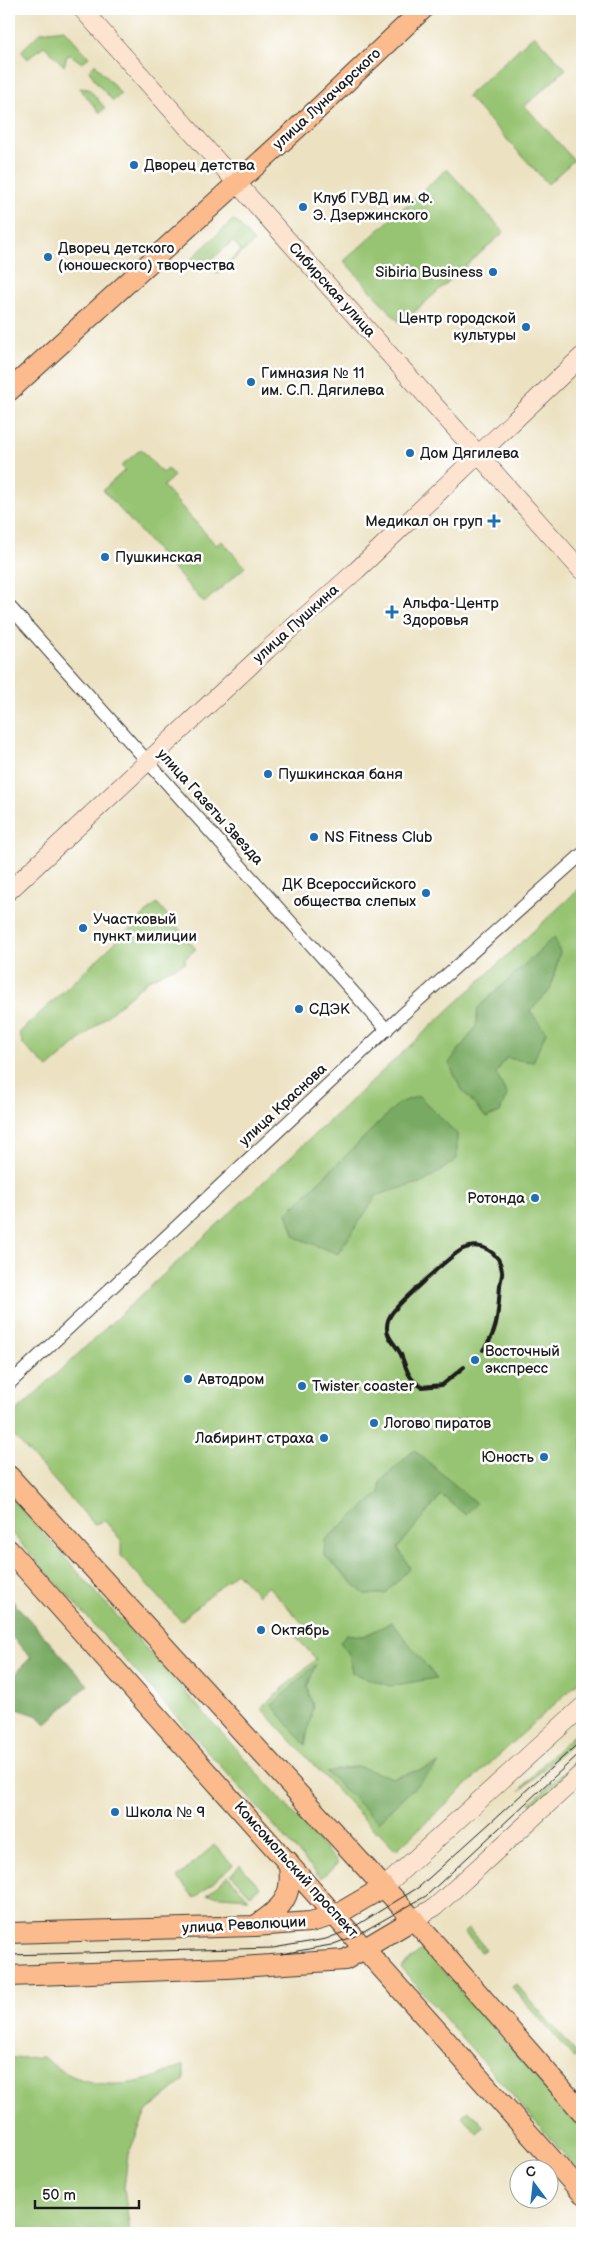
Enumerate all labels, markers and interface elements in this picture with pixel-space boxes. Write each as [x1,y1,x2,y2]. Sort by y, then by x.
street label: улица Луначарского [269,44,385,154]
place label: Дворец детства [144,156,255,175]
marker: Дворец детства [128,159,140,171]
place label: Клуб ГУВД им. Ф. Э. Дзержинского [313,189,432,225]
marker: Клуб ГУВД им. Ф. Э. Дзержинского [297,201,309,213]
place label: Дворец детского (юношеского) творчества [58,239,235,275]
street label: Сибирская улица [284,239,380,342]
marker: Дворец детского (юношеского) творчества [42,251,54,263]
place label: Sibiria Business [375,263,484,282]
marker: Sibiria Business [487,266,499,278]
place label: Центр городской культуры [398,309,516,345]
marker: Центр городской культуры [520,321,532,333]
place label: Гимназия № 11 им. С.П. Дягилева [261,364,384,400]
marker: Гимназия № 11 им. С.П. Дягилева [245,376,257,388]
place label: Дом Дягилева [420,444,519,463]
marker: Дом Дягилева [404,447,416,459]
place label: Медикал он груп [365,512,483,531]
marker: Медикал он груп [487,514,501,528]
place label: Пушкинская [115,548,202,567]
marker: Пушкинская [99,551,111,563]
street label: улица Пушкина [249,580,343,668]
place label: Альфа-Центр Здоровья [402,594,499,630]
marker: Альфа-Центр Здоровья [385,605,399,619]
street label: улица Газеты Звезда [153,745,267,869]
place label: Пушкинская баня [278,765,403,784]
marker: Пушкинская баня [262,768,274,780]
place label: NS Fitness Club [324,828,433,847]
marker: NS Fitness Club [308,831,320,843]
place label: ДК Всероссийского общества слепых [282,875,416,911]
marker: ДК Всероссийского общества слепых [420,887,432,899]
place label: Участковый пункт милиции [93,910,197,946]
marker: Участковый пункт милиции [77,922,89,934]
place label: СДЭК [309,1000,350,1019]
marker: СДЭК [293,1003,305,1015]
street label: улица Краснова [235,1059,331,1150]
place label: Ротонда [467,1189,525,1208]
marker: Ротонда [529,1192,541,1204]
place label: Восточный экспресс [485,1342,560,1378]
marker: Восточный экспресс [469,1354,481,1366]
place label: Автодром [197,1370,264,1389]
marker: Автодром [182,1373,194,1385]
place label: Twister coaster [312,1377,415,1396]
marker: Twister coaster [296,1380,308,1392]
place label: Логово пиратов [383,1414,491,1433]
marker: Логово пиратов [368,1417,380,1429]
place label: Лабиринт cтраха [194,1429,314,1448]
marker: Лабиринт cтраха [318,1432,330,1444]
place label: Юность [481,1448,535,1467]
marker: Юность [538,1451,550,1463]
place label: Октябрь [271,1621,330,1640]
marker: Октябрь [255,1624,267,1636]
street label: Комсомольский проспект [230,1798,362,1942]
place label: Школа № 9 [125,1803,205,1822]
marker: Школа № 9 [109,1806,121,1818]
street label: улица Революции [181,1912,307,1938]
north arrow [508,2160,558,2210]
text: С [524,2162,538,2181]
scale bar [35,2177,139,2209]
text: 50 m [42,2186,76,2205]

